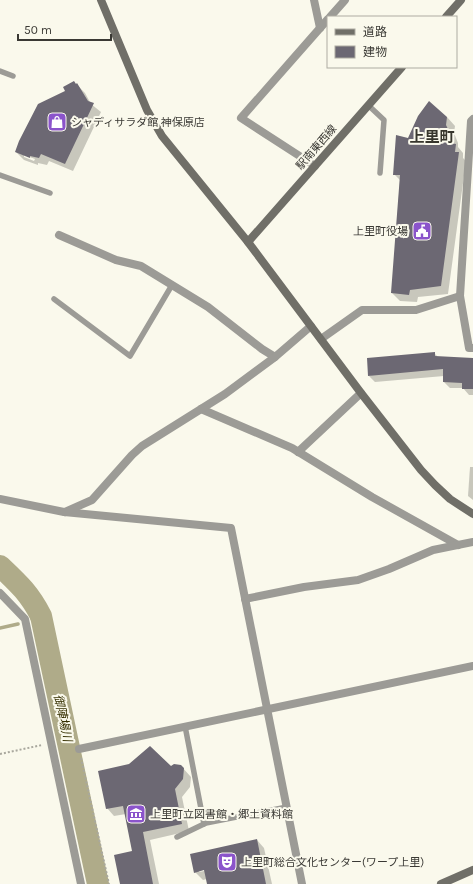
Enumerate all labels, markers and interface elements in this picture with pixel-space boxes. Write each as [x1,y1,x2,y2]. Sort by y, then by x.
scale bar [18,16,111,42]
legend [327,16,457,68]
text: 50 m [24,23,52,37]
text: 道路 [363,25,387,39]
text: 建物 [363,45,387,59]
shop icon: シャディサラダ館 神保原店 [46,111,68,133]
place label: シャディサラダ館 神保原店 [71,116,205,129]
street label: 駅南東西線 [293,122,339,172]
district label: 上里町 [409,128,455,146]
public building icon: 上里町役場 [411,220,433,242]
place label: 上里町役場 [353,225,408,238]
water label: 御陣場川 [51,693,75,745]
museum icon: 上里町立図書館・郷土資料館 [125,803,147,825]
place label: 上里町立図書館・郷土資料館 [150,808,293,821]
theatre icon: 上里町総合文化センター(ワープ上里) [216,851,238,873]
place label: 上里町総合文化センター(ワープ上里) [241,856,424,869]

